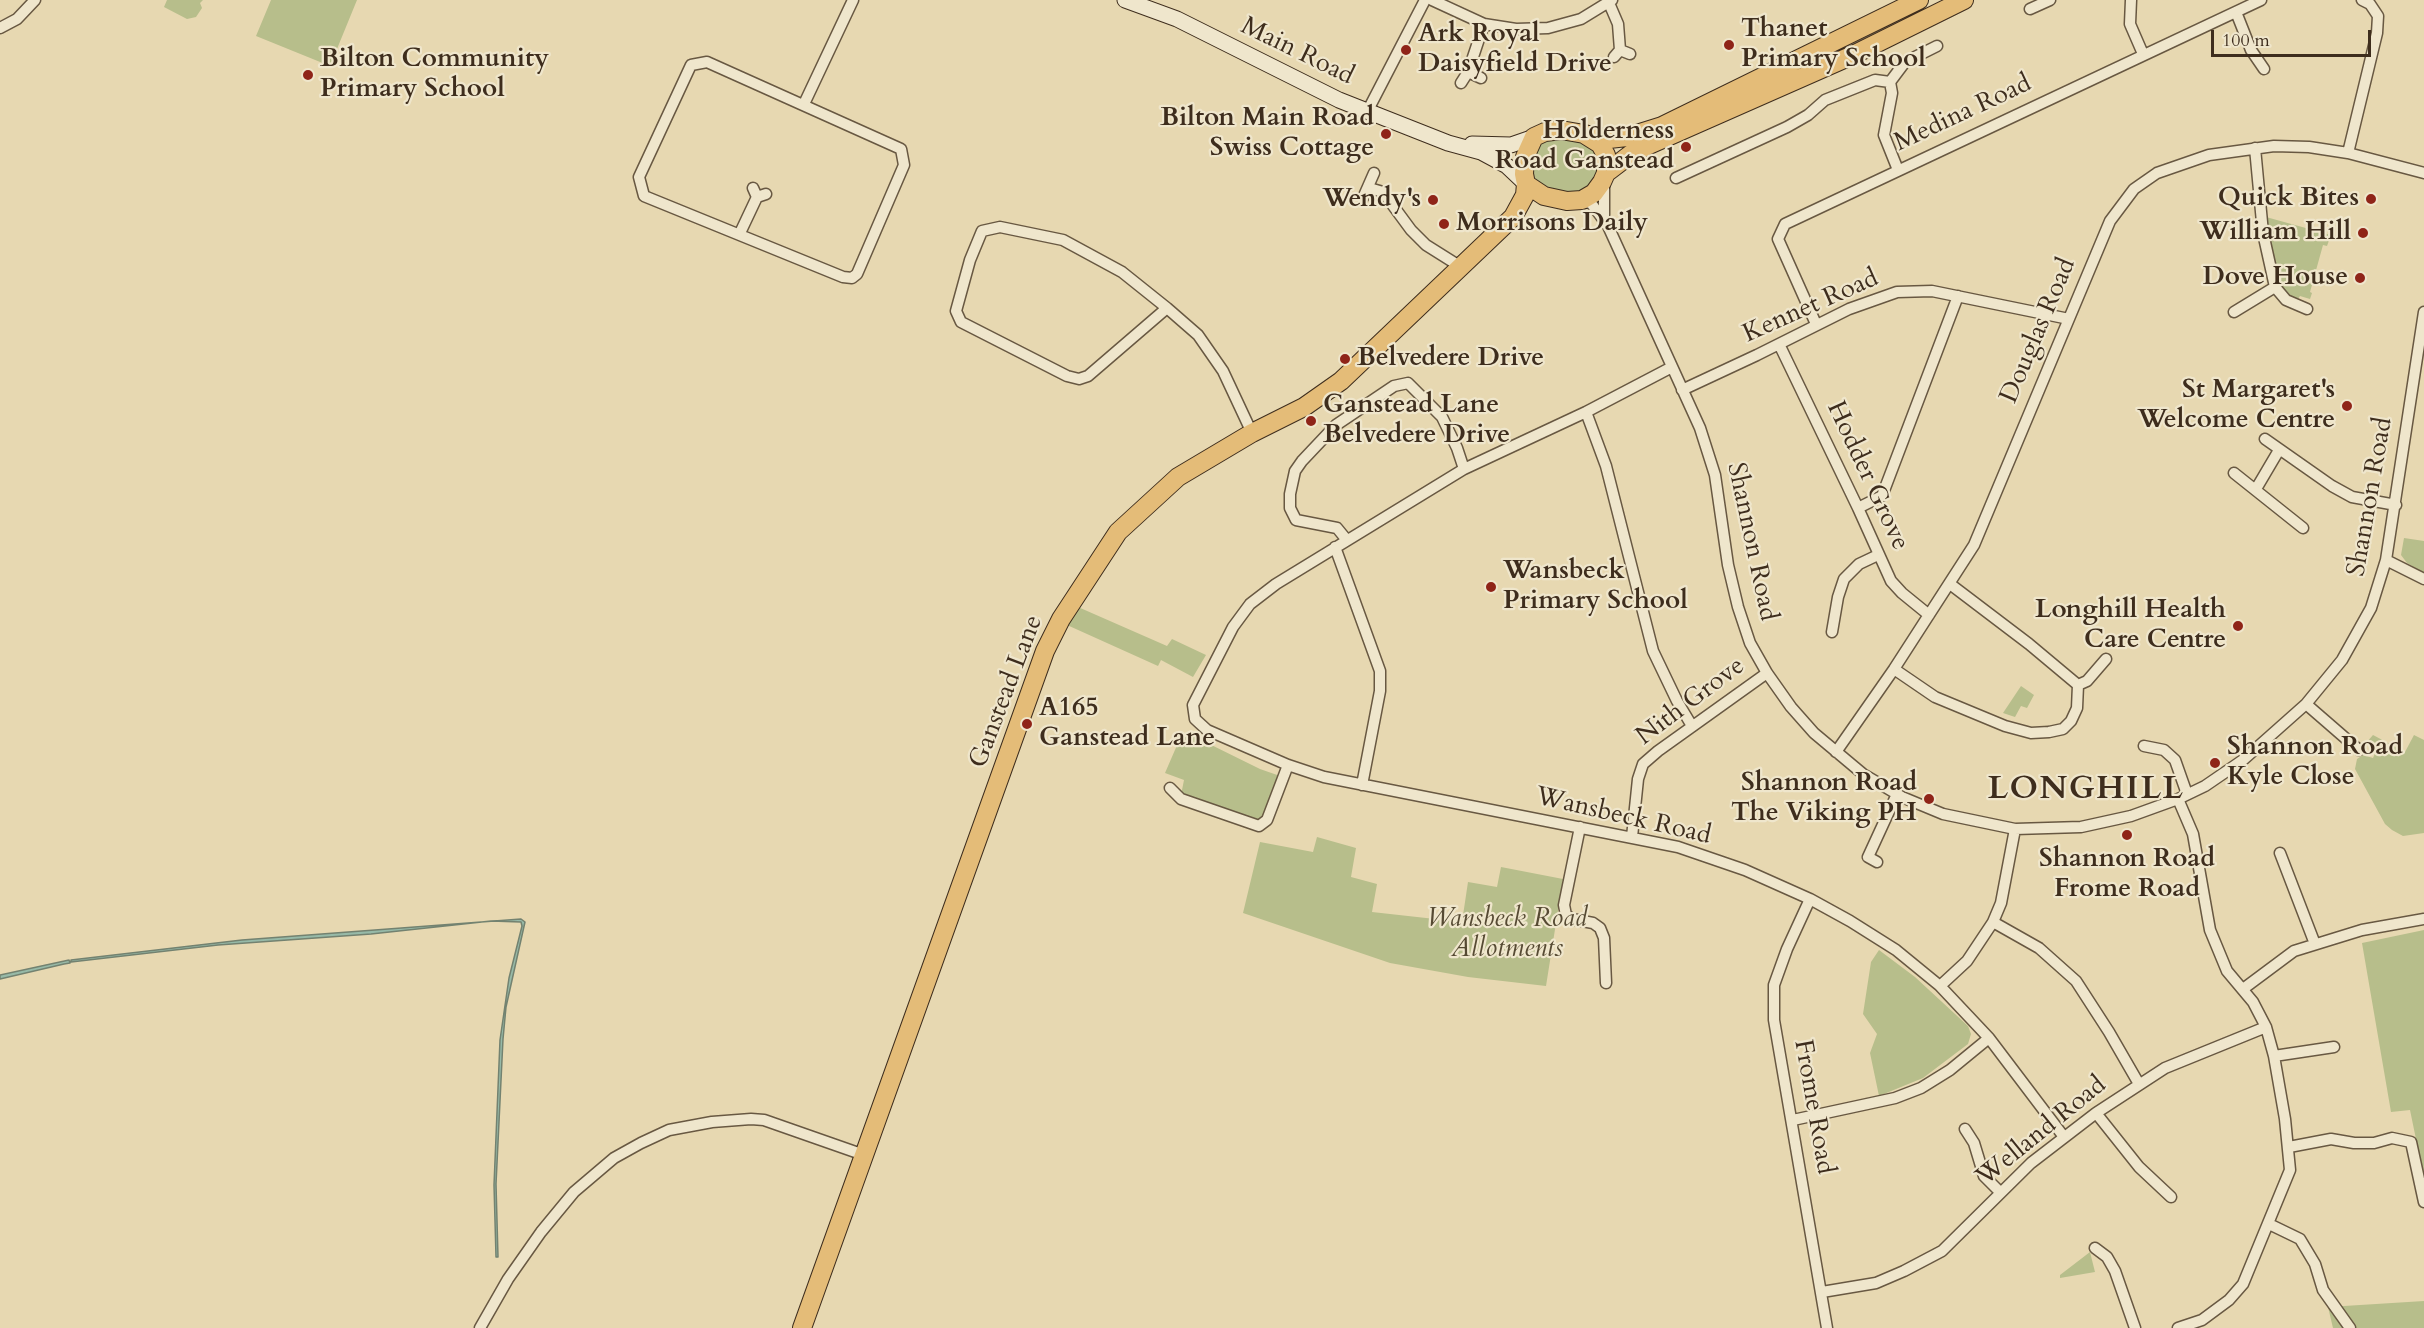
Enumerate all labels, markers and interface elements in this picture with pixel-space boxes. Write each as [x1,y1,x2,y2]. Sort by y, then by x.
street label: Main Road [1235,11,1359,93]
place label: Thanet Primary School [1741,14,1926,76]
scale bar [2214,18,2374,56]
place label: Ark Royal Daisyfield Drive [1418,19,1612,80]
text: 100 m [2222,28,2270,53]
marker: Thanet Primary School [1722,38,1736,52]
marker: Ark Royal Daisyfield Drive [1399,43,1413,57]
place label: Bilton Community Primary School [320,44,549,106]
marker: Bilton Community Primary School [301,68,315,82]
street label: Medina Road [1890,69,2036,159]
place label: Bilton Main Road Swiss Cottage [1160,103,1374,164]
place label: Holderness Road Ganstead [1495,116,1674,178]
marker: Bilton Main Road Swiss Cottage [1379,127,1393,141]
marker: Holderness Road Ganstead [1679,140,1693,154]
place label: Quick Bites [2218,183,2359,215]
place label: Wendy's [1322,184,1421,216]
marker: Quick Bites [2364,192,2378,206]
marker: Wendy's [1426,193,1440,207]
place label: Morrisons Daily [1456,208,1648,240]
marker: Morrisons Daily [1437,217,1451,231]
place label: William Hill [2200,217,2351,249]
marker: William Hill [2356,226,2370,240]
street label: Douglas Road [1994,254,2084,408]
place label: Dove House [2203,262,2348,294]
street label: Kennet Road [1738,263,1884,351]
marker: Dove House [2353,271,2367,285]
place label: Belvedere Drive [1357,343,1544,375]
marker: Belvedere Drive [1338,352,1352,366]
place label: St Margaret's Welcome Centre [2138,375,2335,436]
place label: Ganstead Lane Belvedere Drive [1323,390,1510,452]
street label: Hodder Grove [1819,397,1915,555]
marker: St Margaret's Welcome Centre [2340,399,2354,413]
marker: Ganstead Lane Belvedere Drive [1304,414,1318,428]
street label: Shannon Road [2342,415,2400,579]
street label: Shannon Road [1719,460,1783,624]
place label: Wansbeck Primary School [1503,556,1688,618]
marker: Wansbeck Primary School [1484,580,1498,594]
place label: Longhill Health Care Centre [2035,595,2226,656]
street label: Ganstead Lane [964,611,1050,773]
marker: Longhill Health Care Centre [2231,619,2245,633]
street label: Nith Grove [1630,651,1752,753]
place label: A165 Ganstead Lane [1039,693,1215,754]
marker: A165 Ganstead Lane [1020,717,1034,731]
place label: Shannon Road Kyle Close [2227,732,2403,794]
marker: Shannon Road Kyle Close [2208,756,2222,770]
place label: Shannon Road The Viking PH [1731,768,1917,830]
district label: LONGHILL [1988,772,2184,810]
street label: Wansbeck Road [1532,782,1714,852]
marker: Shannon Road The Viking PH [1922,792,1936,806]
marker: Shannon Road Frome Road [2120,828,2134,842]
place label: Shannon Road Frome Road [2039,844,2215,906]
park label: Wansbeck Road Allotments [1427,904,1587,966]
street label: Frome Road [1786,1037,1840,1177]
street label: Welland Road [1971,1070,2113,1194]

